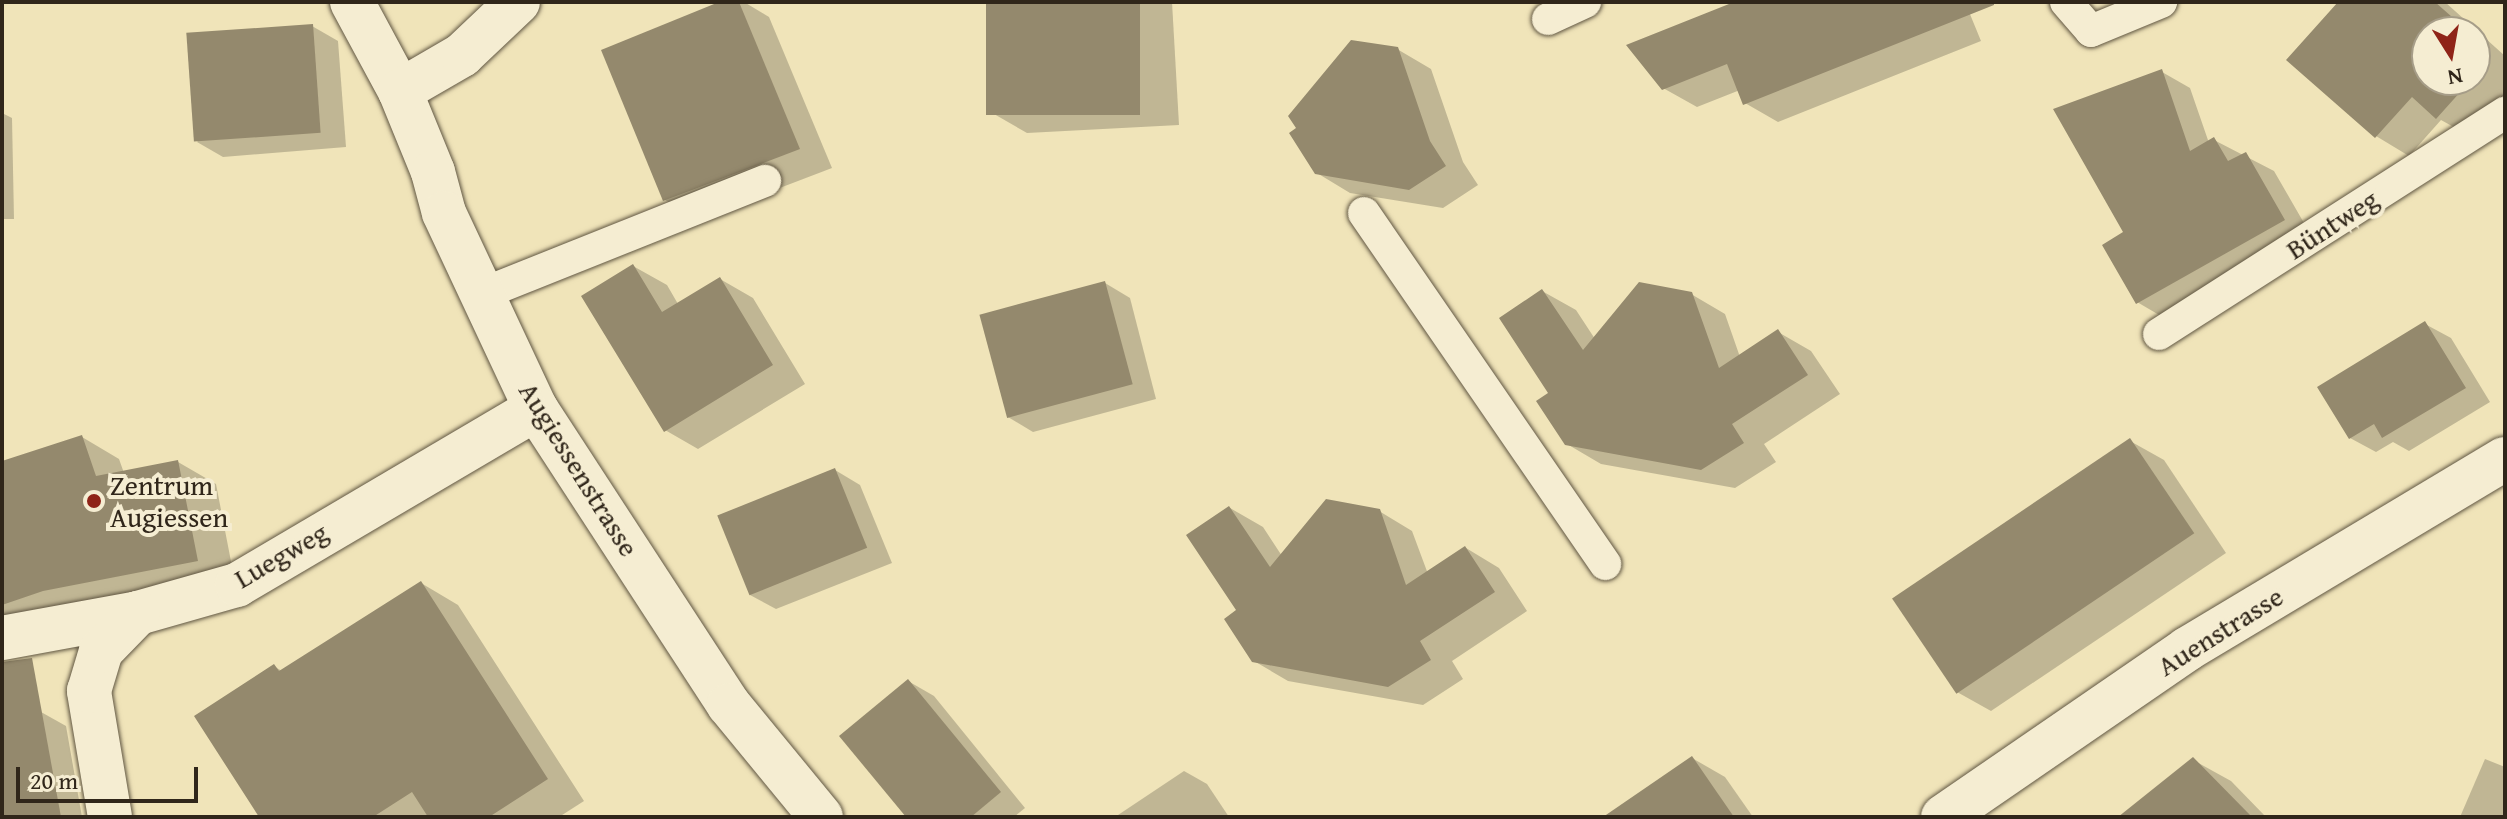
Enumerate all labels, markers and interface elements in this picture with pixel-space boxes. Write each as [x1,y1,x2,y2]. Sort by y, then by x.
north arrow [2411,16,2491,96]
text: N [2445,60,2465,95]
street label: Büntweg [2280,182,2384,266]
street label: Augiessenstrasse [512,376,646,562]
place label: Zentrum Augiessen [110,468,228,534]
marker: Zentrum Augiessen [85,492,103,510]
street label: Luegweg [228,515,334,595]
street label: Auenstrasse [2151,579,2289,683]
scale bar [20,751,202,801]
text: 20 m [30,763,78,798]

